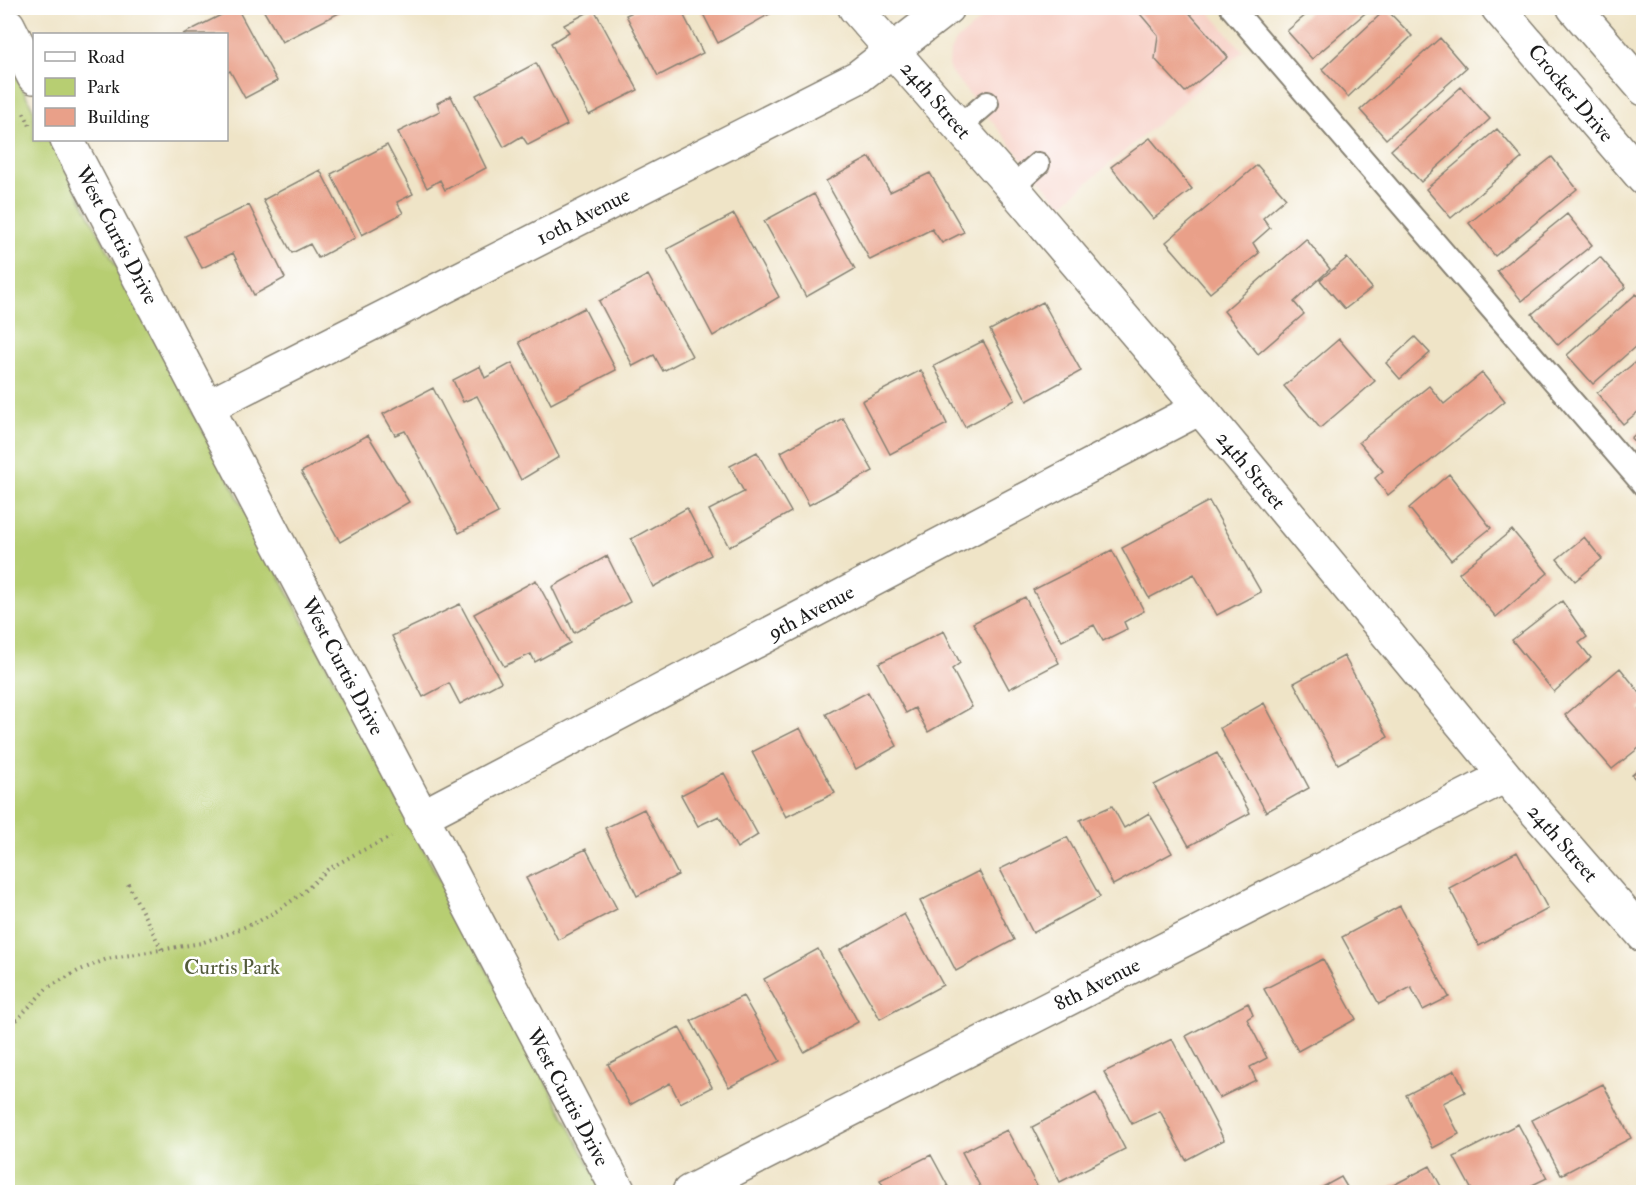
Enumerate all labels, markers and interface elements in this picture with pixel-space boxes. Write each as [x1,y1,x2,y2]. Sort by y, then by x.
legend [33,33,228,141]
street label: Crocker Drive [1522,39,1620,148]
text: Road [87,46,125,69]
street label: 24th Street [894,56,977,145]
text: Park [87,76,120,99]
text: Building [87,106,150,129]
street label: West Curtis Drive [68,161,164,309]
street label: 10th Avenue [532,181,635,251]
street label: 24th Street [1210,425,1292,515]
street label: 9th Avenue [762,578,859,647]
street label: West Curtis Drive [294,592,390,740]
street label: 24th Street [1521,799,1604,888]
street label: 8th Avenue [1050,951,1145,1018]
park label: Curtis Park [184,954,280,981]
street label: West Curtis Drive [519,1023,615,1171]

